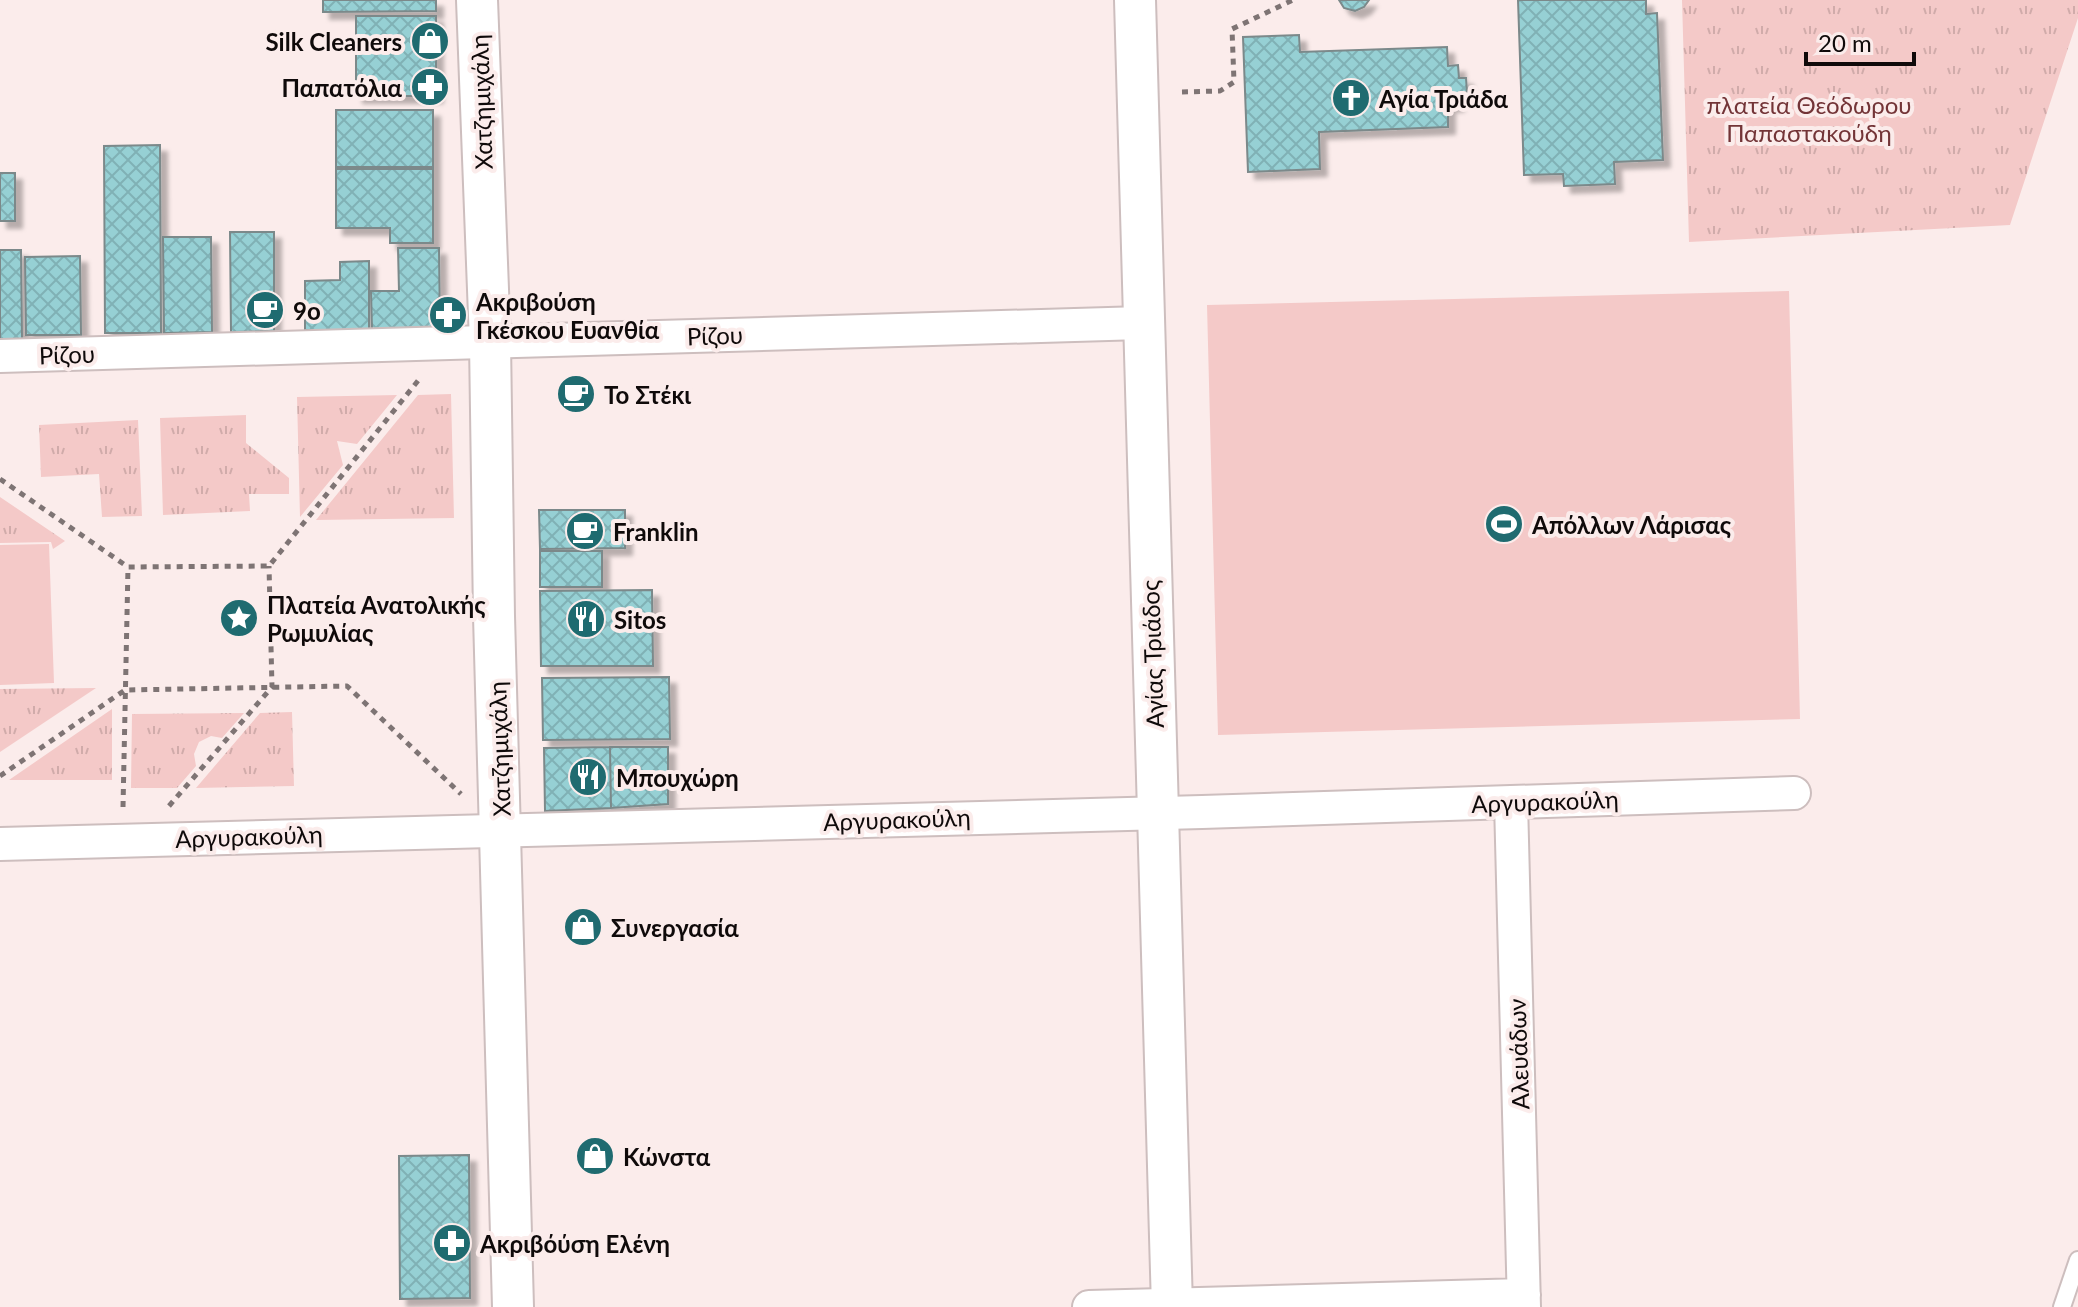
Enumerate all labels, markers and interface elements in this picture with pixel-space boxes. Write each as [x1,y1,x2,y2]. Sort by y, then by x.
scale bar [1806,16,1914,66]
shop icon: Silk Cleaners [409,20,451,62]
place label: Silk Cleaners [266,27,402,56]
text: 20 m [1818,28,1872,57]
street label: Χατζημιχάλη [464,34,498,170]
pharmacy icon: Παπατόλια [409,66,451,108]
place label: Παπατόλια [282,73,403,102]
church icon: Αγία Τριάδα [1330,77,1372,119]
place label: Αγία Τριάδα [1378,84,1509,113]
park label: πλατεία Θεόδωρου Παπαστακούδη [1706,90,1912,147]
place label: Ακριβούση Γκέσκου Ευανθία [475,287,660,344]
cafe icon: 9ο [244,289,286,331]
pharmacy icon: Ακριβούση Γκέσκου Ευανθία [427,294,469,336]
place label: 9ο [293,296,321,325]
street label: Ρίζου [686,320,744,350]
street label: Ρίζου [38,339,96,369]
cafe icon: Το Στέκι [555,373,597,415]
place label: Το Στέκι [604,380,691,409]
sports icon: Απόλλων Λάρισας [1483,503,1525,545]
cafe icon: Franklin [564,510,606,552]
place label: Απόλλων Λάρισας [1531,510,1732,539]
place label: Franklin [613,517,699,546]
street label: Αγίας Τριάδος [1135,579,1169,729]
place label: Πλατεία Ανατολικής Ρωμυλίας [267,590,486,647]
place icon: Πλατεία Ανατολικής Ρωμυλίας [218,597,260,639]
restaurant icon: Sitos [565,598,607,640]
place label: Sitos [614,605,666,634]
street label: Χατζημιχάλη [482,681,516,817]
restaurant icon: Μπουχώρη [567,756,609,798]
place label: Μπουχώρη [616,763,739,792]
street label: Αργυρακούλη [1471,784,1619,818]
street label: Αργυρακούλη [823,802,971,836]
street label: Αργυρακούλη [175,819,323,853]
shop icon: Συνεργασία [562,906,604,948]
place label: Συνεργασία [611,913,739,942]
street label: Αλευάδων [1502,998,1534,1110]
shop icon: Κώνστα [574,1135,616,1177]
place label: Κώνστα [623,1142,711,1171]
pharmacy icon: Ακριβόύση Ελένη [431,1222,473,1264]
place label: Ακριβόύση Ελένη [479,1229,670,1258]

